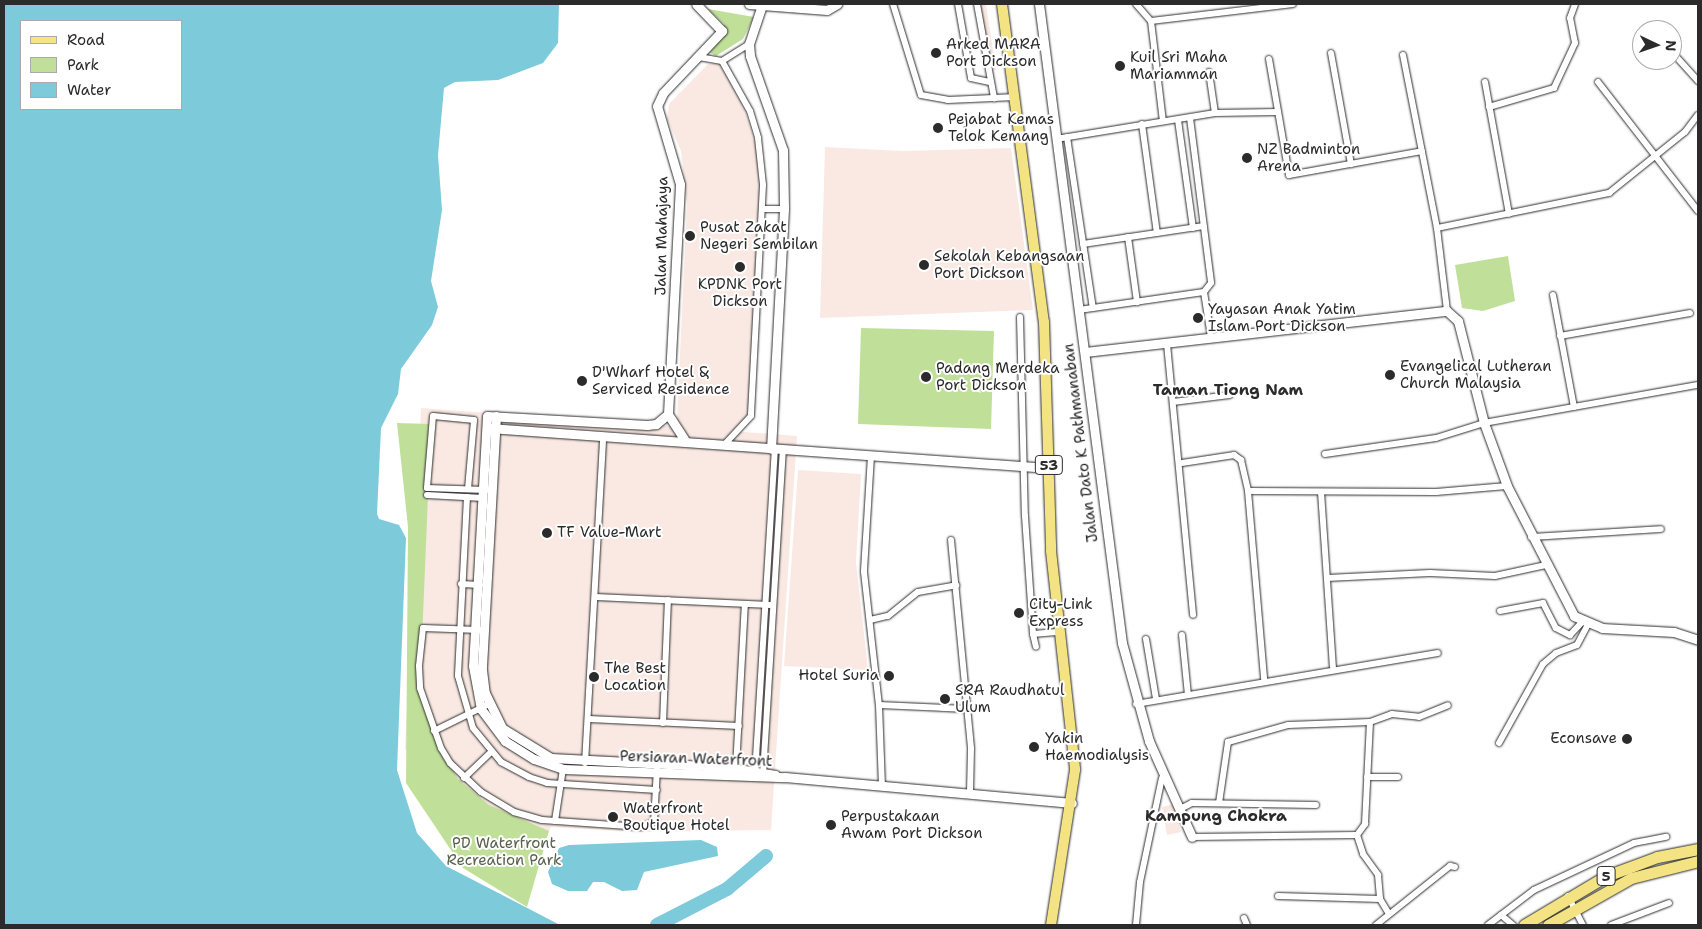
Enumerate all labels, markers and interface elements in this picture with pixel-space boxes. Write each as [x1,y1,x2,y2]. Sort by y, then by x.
legend [20,20,182,110]
north arrow [1632,20,1682,70]
text: Road [67,30,105,50]
place label: Arked MARA Port Dickson [946,35,1041,70]
text: N [1662,40,1680,52]
marker: Arked MARA Port Dickson [930,47,942,59]
place label: Kuil Sri Maha Mariamman [1130,48,1227,83]
text: Park [67,55,99,75]
marker: Kuil Sri Maha Mariamman [1114,60,1126,72]
text: Water [67,80,111,100]
place label: Pejabat Kemas Telok Kemang [948,110,1054,145]
marker: Pejabat Kemas Telok Kemang [932,122,944,134]
place label: NZ Badminton Arena [1257,140,1360,175]
marker: NZ Badminton Arena [1241,152,1253,164]
street label: Jalan Mahajaya [652,176,672,296]
place label: Pusat Zakat Negeri Sembilan [700,218,818,253]
marker: Pusat Zakat Negeri Sembilan [684,230,696,242]
place label: Sekolah Kebangsaan Port Dickson [934,247,1084,282]
marker: Sekolah Kebangsaan Port Dickson [918,259,930,271]
marker: KPDNK Port Dickson [734,261,746,273]
place label: KPDNK Port Dickson [698,275,782,310]
place label: Yayasan Anak Yatim Islam Port Dickson [1208,300,1356,335]
marker: Yayasan Anak Yatim Islam Port Dickson [1192,312,1204,324]
street label: Jalan Dato K Pathmanaban [1060,342,1102,544]
place label: Evangelical Lutheran Church Malaysia [1400,357,1551,392]
place label: Padang Merdeka Port Dickson [936,359,1060,394]
place label: D'Wharf Hotel & Serviced Residence [592,363,730,398]
marker: Evangelical Lutheran Church Malaysia [1384,369,1396,381]
marker: Padang Merdeka Port Dickson [920,371,932,383]
marker: D'Wharf Hotel & Serviced Residence [576,375,588,387]
district label: Taman Tiong Nam [1153,380,1303,400]
road number: 53 [1034,454,1064,476]
place label: TF Value-Mart [557,524,662,542]
marker: TF Value-Mart [541,527,553,539]
place label: City-Link Express [1029,595,1093,630]
marker: City-Link Express [1013,607,1025,619]
place label: The Best Location [604,659,666,694]
place label: Hotel Suria [799,667,879,685]
marker: Hotel Suria [883,670,895,682]
marker: The Best Location [588,671,600,683]
place label: SRA Raudhatul Ulum [955,681,1065,716]
marker: SRA Raudhatul Ulum [939,693,951,705]
place label: Yakin Haemodialysis [1045,729,1149,764]
place label: Econsave [1550,730,1617,748]
marker: Econsave [1621,733,1633,745]
marker: Yakin Haemodialysis [1027,740,1041,754]
street label: Persiaran Waterfront [619,747,773,771]
place label: Waterfront Boutique Hotel [623,799,729,834]
district label: Kampung Chokra [1145,806,1287,826]
place label: Perpustakaan Awam Port Dickson [841,807,982,842]
marker: Waterfront Boutique Hotel [607,811,619,823]
marker: Perpustakaan Awam Port Dickson [825,819,837,831]
park label: PD Waterfront Recreation Park [446,834,562,869]
road number: 5 [1596,864,1616,888]

